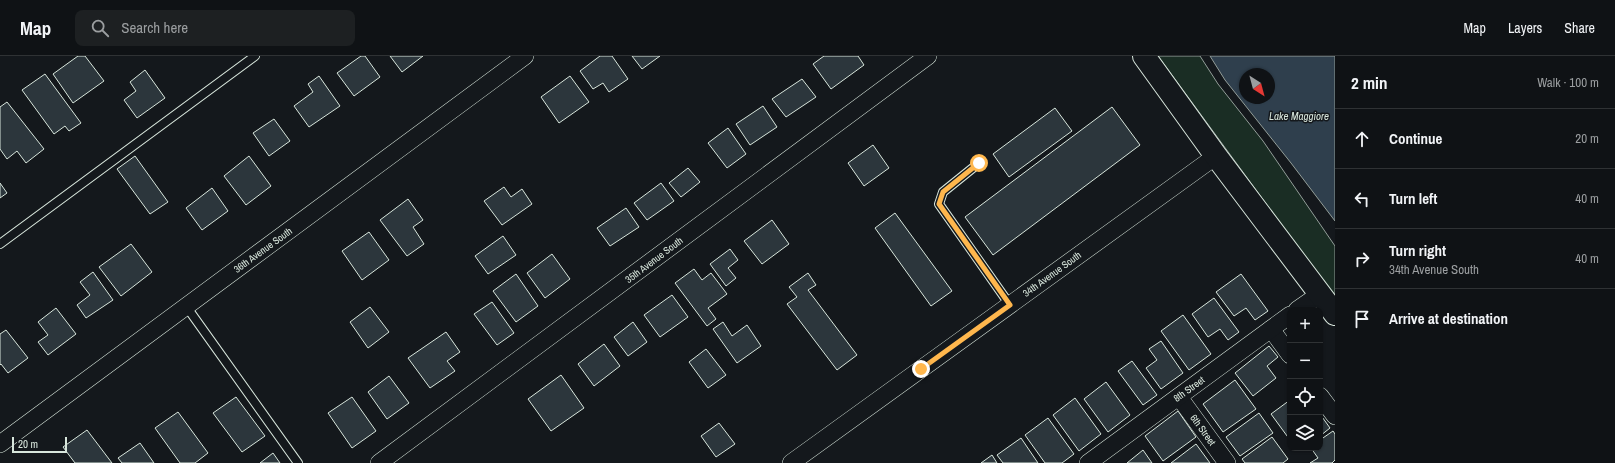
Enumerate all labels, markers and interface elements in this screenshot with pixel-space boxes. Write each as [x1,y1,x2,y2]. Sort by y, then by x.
search box [75,10,355,46]
text: Map [20,15,51,41]
icon: search [89,17,111,39]
text: Search here [121,17,188,38]
text: Map [1464,19,1486,37]
text: Layers [1508,19,1542,37]
text: Share [1564,19,1595,37]
north arrow [1239,68,1275,104]
text: 2 min [1351,71,1387,94]
text: Walk · 100 m [1537,74,1599,91]
water label: Lake Maggiore [1269,109,1329,123]
icon: ahead [1351,128,1373,150]
text: Continue [1389,128,1442,149]
text: 20 m [1575,130,1599,147]
route start [970,154,988,172]
icon: left [1351,188,1373,210]
text: Turn left [1389,188,1437,209]
text: 40 m [1575,190,1599,207]
street label: 36th Avenue South [231,224,295,276]
street label: 35th Avenue South [622,234,686,286]
text: Turn right [1389,240,1446,261]
street label: 34th Avenue South [1020,248,1084,300]
icon: right [1351,248,1373,270]
text: 40 m [1575,250,1599,267]
text: 34th Avenue South [1389,261,1479,278]
map controls [1287,307,1323,451]
button: + [1287,307,1323,343]
icon: arrive [1351,308,1373,330]
text: Arrive at destination [1389,308,1508,329]
button: − [1287,343,1323,379]
route end [912,360,930,378]
street label: 8th Street [1171,373,1208,405]
button: locate [1287,379,1323,415]
street label: 6th Street [1187,412,1219,449]
button: layers [1287,415,1323,451]
scale bar [12,435,67,454]
text: 20 m [18,437,38,451]

